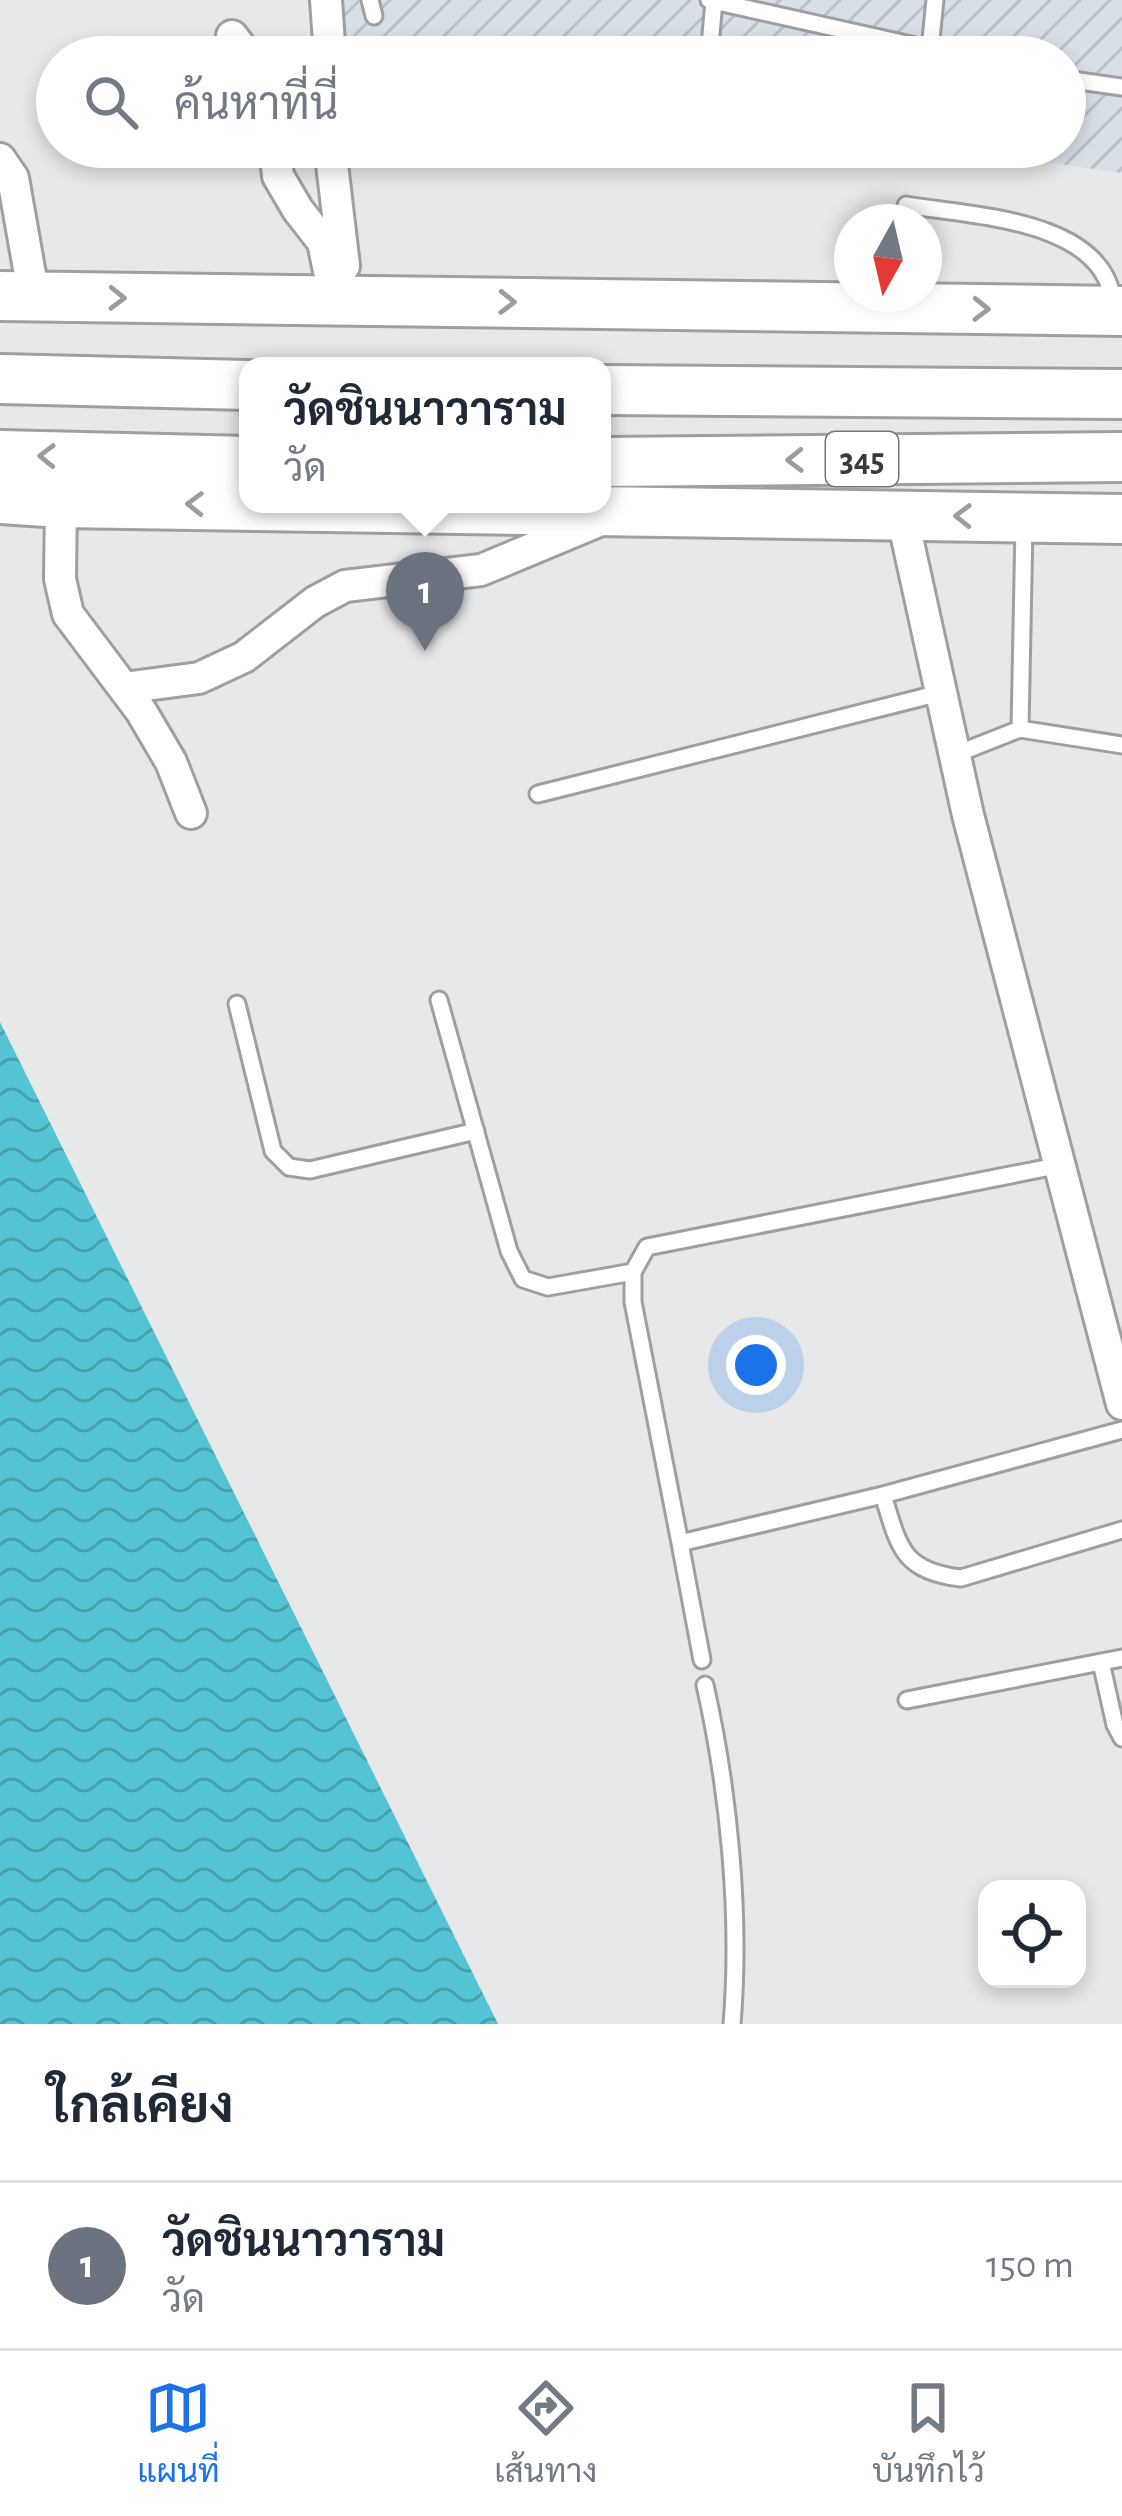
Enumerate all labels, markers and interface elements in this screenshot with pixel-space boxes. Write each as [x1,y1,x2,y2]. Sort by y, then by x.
search box [36,36,1086,168]
icon: search [78,69,144,135]
text: ค้นหาที่นี่ [174,83,338,128]
north arrow [834,204,942,312]
one-way arrow [109,285,127,311]
one-way arrow [498,289,517,315]
one-way arrow [973,296,991,322]
popup [239,357,611,513]
text: วัดชินนาวาราม [283,389,567,434]
road number: 345 [826,432,898,486]
one-way arrow [37,444,56,470]
one-way arrow [785,447,803,473]
text: วัด [283,450,326,489]
one-way arrow [185,491,203,517]
one-way arrow [953,504,972,530]
pin: 1 [386,552,464,651]
your location [726,1335,786,1395]
map controls [978,1880,1086,1988]
button: locate [978,1880,1086,1988]
text: ใกล้เคียง [48,2081,234,2132]
text: วัดชินนาวาราม [162,2220,445,2265]
text: 1 [80,2246,94,2285]
text: 150 m [986,2246,1074,2285]
text: วัด [162,2281,205,2320]
tab: แผนที่ [137,2375,220,2493]
tab: เส้นทาง [494,2375,597,2493]
tab: บันทึกไว้ [872,2375,985,2493]

